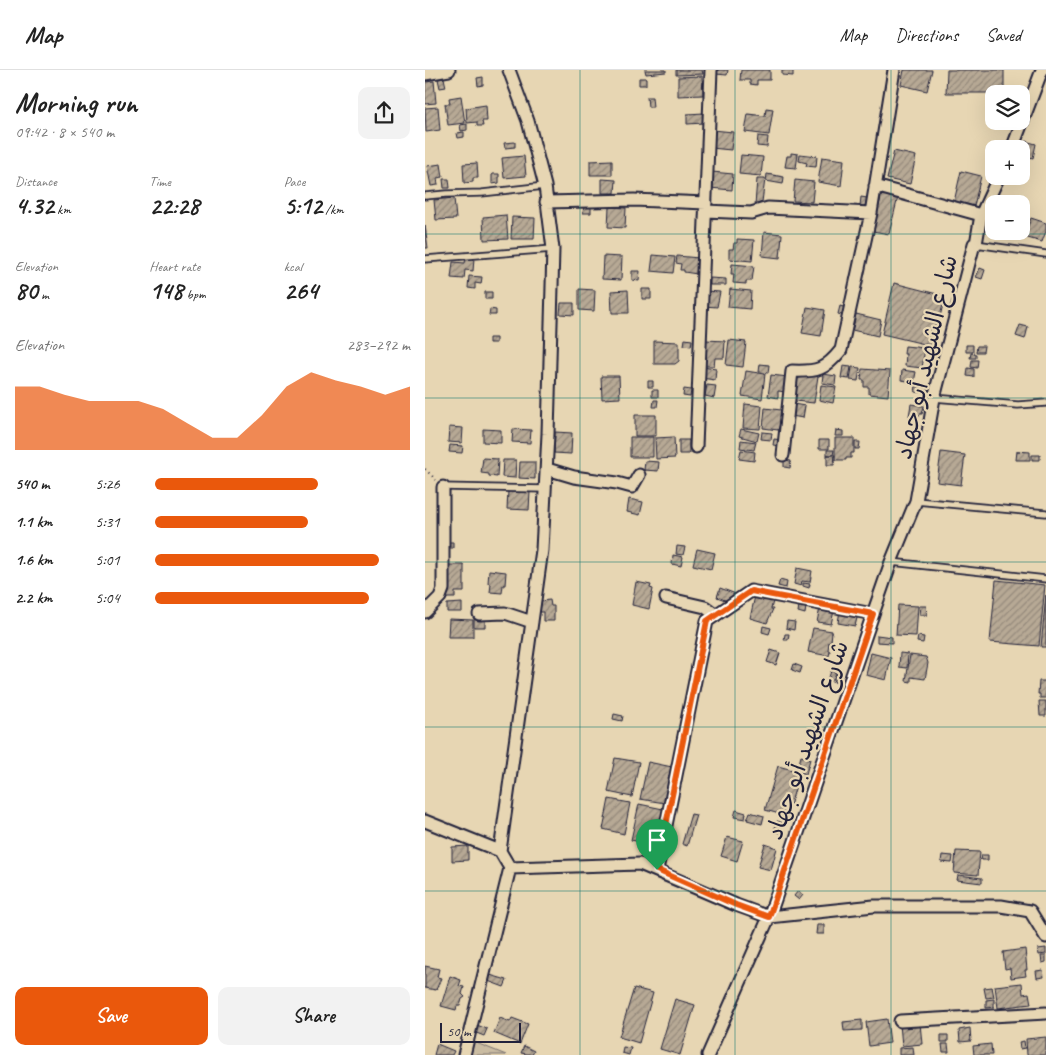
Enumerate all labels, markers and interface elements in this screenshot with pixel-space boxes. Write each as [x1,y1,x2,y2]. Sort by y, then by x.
text: Map [25,20,62,50]
text: Map [840,24,867,46]
text: Directions [895,24,958,46]
text: Saved [986,24,1021,46]
text: Morning run [15,85,137,120]
map controls [985,85,1030,240]
button: layers [985,85,1030,130]
button: share [358,87,410,139]
text: 09:42 · 8 × 540 m [15,122,114,142]
button: + [985,140,1030,185]
text: Distance [15,173,57,190]
text: Time [149,173,171,190]
text: Pace [284,173,305,190]
text: 4.32 [15,190,54,222]
text: 22:28 [149,190,199,222]
text: 5:12 [284,190,322,222]
button: − [985,195,1030,240]
text: km [54,201,71,218]
text: /km [322,201,344,218]
street label: شارع الشهيد أبو جهاد [888,252,966,462]
text: Elevation [15,258,58,275]
text: Heart rate [149,258,200,275]
text: kcal [284,258,302,275]
text: 80 [15,275,38,307]
text: 148 [149,275,183,307]
text: 264 [284,275,318,307]
text: m [38,286,49,303]
text: bpm [183,286,206,303]
text: Elevation [15,335,64,355]
text: 283–292 m [347,335,410,355]
text: 540 m [15,474,49,494]
text: 5:26 [95,474,120,494]
text: 1.1 km [15,512,52,532]
text: 5:31 [95,512,120,532]
text: 1.6 km [15,550,53,570]
text: 5:01 [95,550,120,570]
text: 2.2 km [15,588,52,608]
text: 5:04 [95,588,120,608]
street label: شارع الشهيد أبو جهاد [759,637,857,844]
pin [636,819,678,870]
icon: arrive [643,826,671,854]
button: Save [15,987,208,1045]
button: Share [218,987,410,1045]
scale bar [440,1020,521,1043]
text: 50 m [447,1023,471,1040]

